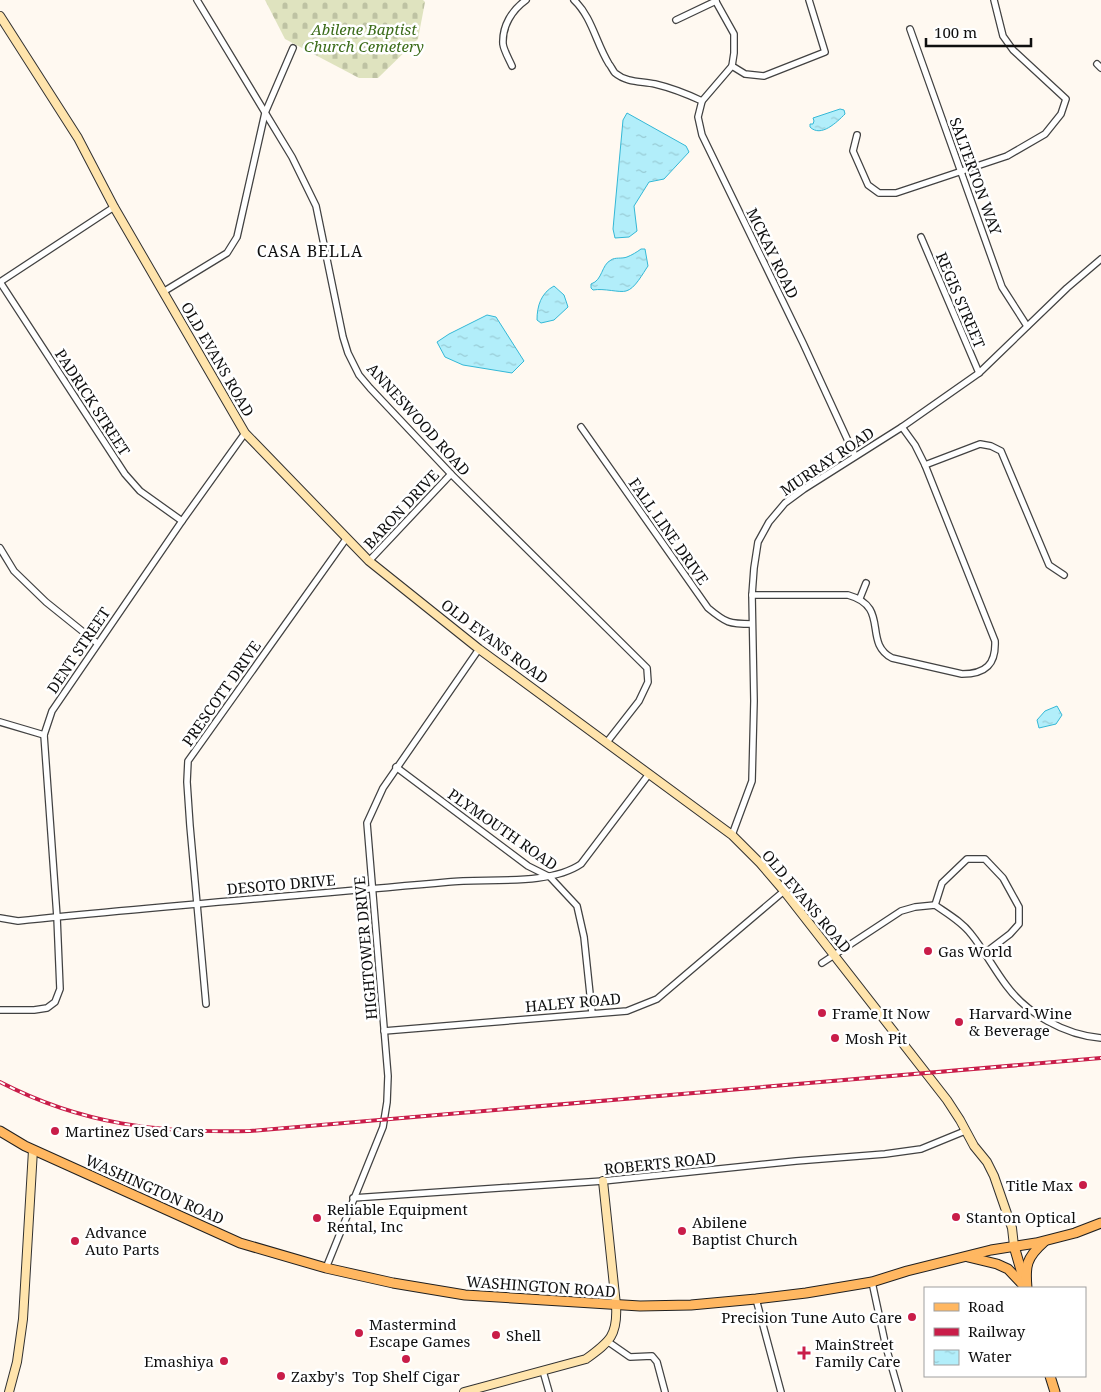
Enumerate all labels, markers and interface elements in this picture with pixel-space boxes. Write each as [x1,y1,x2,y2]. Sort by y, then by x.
scale bar [926,15,1031,47]
park label: Abilene Baptist Church Cemetery [304,19,424,56]
text: 100 m [934,22,977,42]
street label: SALTERTON WAY [945,114,1007,238]
street label: MCKAY ROAD [742,204,804,302]
district label: CASA BELLA [257,240,363,262]
street label: REGIS STREET [932,249,990,351]
street label: OLD EVANS ROAD [177,298,259,420]
street label: PADRICK STREET [51,345,135,459]
street label: ANNESWOOD ROAD [363,358,475,480]
street label: MURRAY ROAD [776,422,878,500]
street label: BARON DRIVE [359,465,443,553]
street label: FALL LINE DRIVE [625,474,713,588]
street label: OLD EVANS ROAD [437,594,553,688]
street label: DENT STREET [42,603,114,697]
street label: PRESCOTT DRIVE [177,636,265,750]
street label: PLYMOUTH ROAD [444,784,562,874]
street label: OLD EVANS ROAD [758,845,856,957]
street label: DESOTO DRIVE [226,869,336,899]
street label: HIGHTOWER DRIVE [349,875,381,1021]
place label: Gas World [938,941,1012,961]
marker: Gas World [922,945,934,957]
street label: HALEY ROAD [524,988,622,1016]
place label: Frame It Now [832,1003,930,1023]
place label: Harvard Wine & Beverage [969,1003,1072,1040]
marker: Frame It Now [816,1007,828,1019]
marker: Harvard Wine & Beverage [953,1016,965,1028]
place label: Mosh Pit [845,1028,907,1048]
marker: Mosh Pit [829,1032,841,1044]
place label: Martinez Used Cars [65,1121,204,1141]
marker: Martinez Used Cars [49,1125,61,1137]
street label: ROBERTS ROAD [603,1147,717,1179]
street label: WASHINGTON ROAD [82,1149,228,1229]
place label: Title Max [1006,1175,1073,1195]
marker: Title Max [1077,1179,1089,1191]
place label: Reliable Equipment Rental, Inc [327,1199,468,1236]
place label: Stanton Optical [966,1207,1076,1227]
marker: Stanton Optical [950,1211,962,1223]
marker: Reliable Equipment Rental, Inc [311,1212,323,1224]
place label: Abilene Baptist Church [692,1212,798,1249]
place label: Advance Auto Parts [85,1222,159,1259]
marker: Abilene Baptist Church [676,1225,688,1237]
marker: Advance Auto Parts [69,1235,81,1247]
street label: WASHINGTON ROAD [466,1271,617,1301]
legend [924,1287,1086,1377]
text: Road [968,1296,1004,1316]
place label: Precision Tune Auto Care [721,1307,902,1327]
marker: Precision Tune Auto Care [906,1311,918,1323]
place label: Mastermind Escape Games [369,1314,470,1351]
text: Railway [968,1321,1026,1341]
place label: Shell [506,1325,541,1345]
marker: Mastermind Escape Games [353,1327,365,1339]
marker: Shell [490,1329,502,1341]
place label: MainStreet Family Care [815,1334,900,1371]
marker: MainStreet Family Care [797,1346,811,1360]
text: Water [968,1346,1011,1366]
place label: Emashiya [144,1351,214,1371]
marker: Top Shelf Cigar [400,1353,412,1365]
marker: Emashiya [218,1355,230,1367]
place label: Zaxby's [291,1366,345,1386]
place label: Top Shelf Cigar [352,1366,460,1386]
marker: Zaxby's [275,1370,287,1382]

